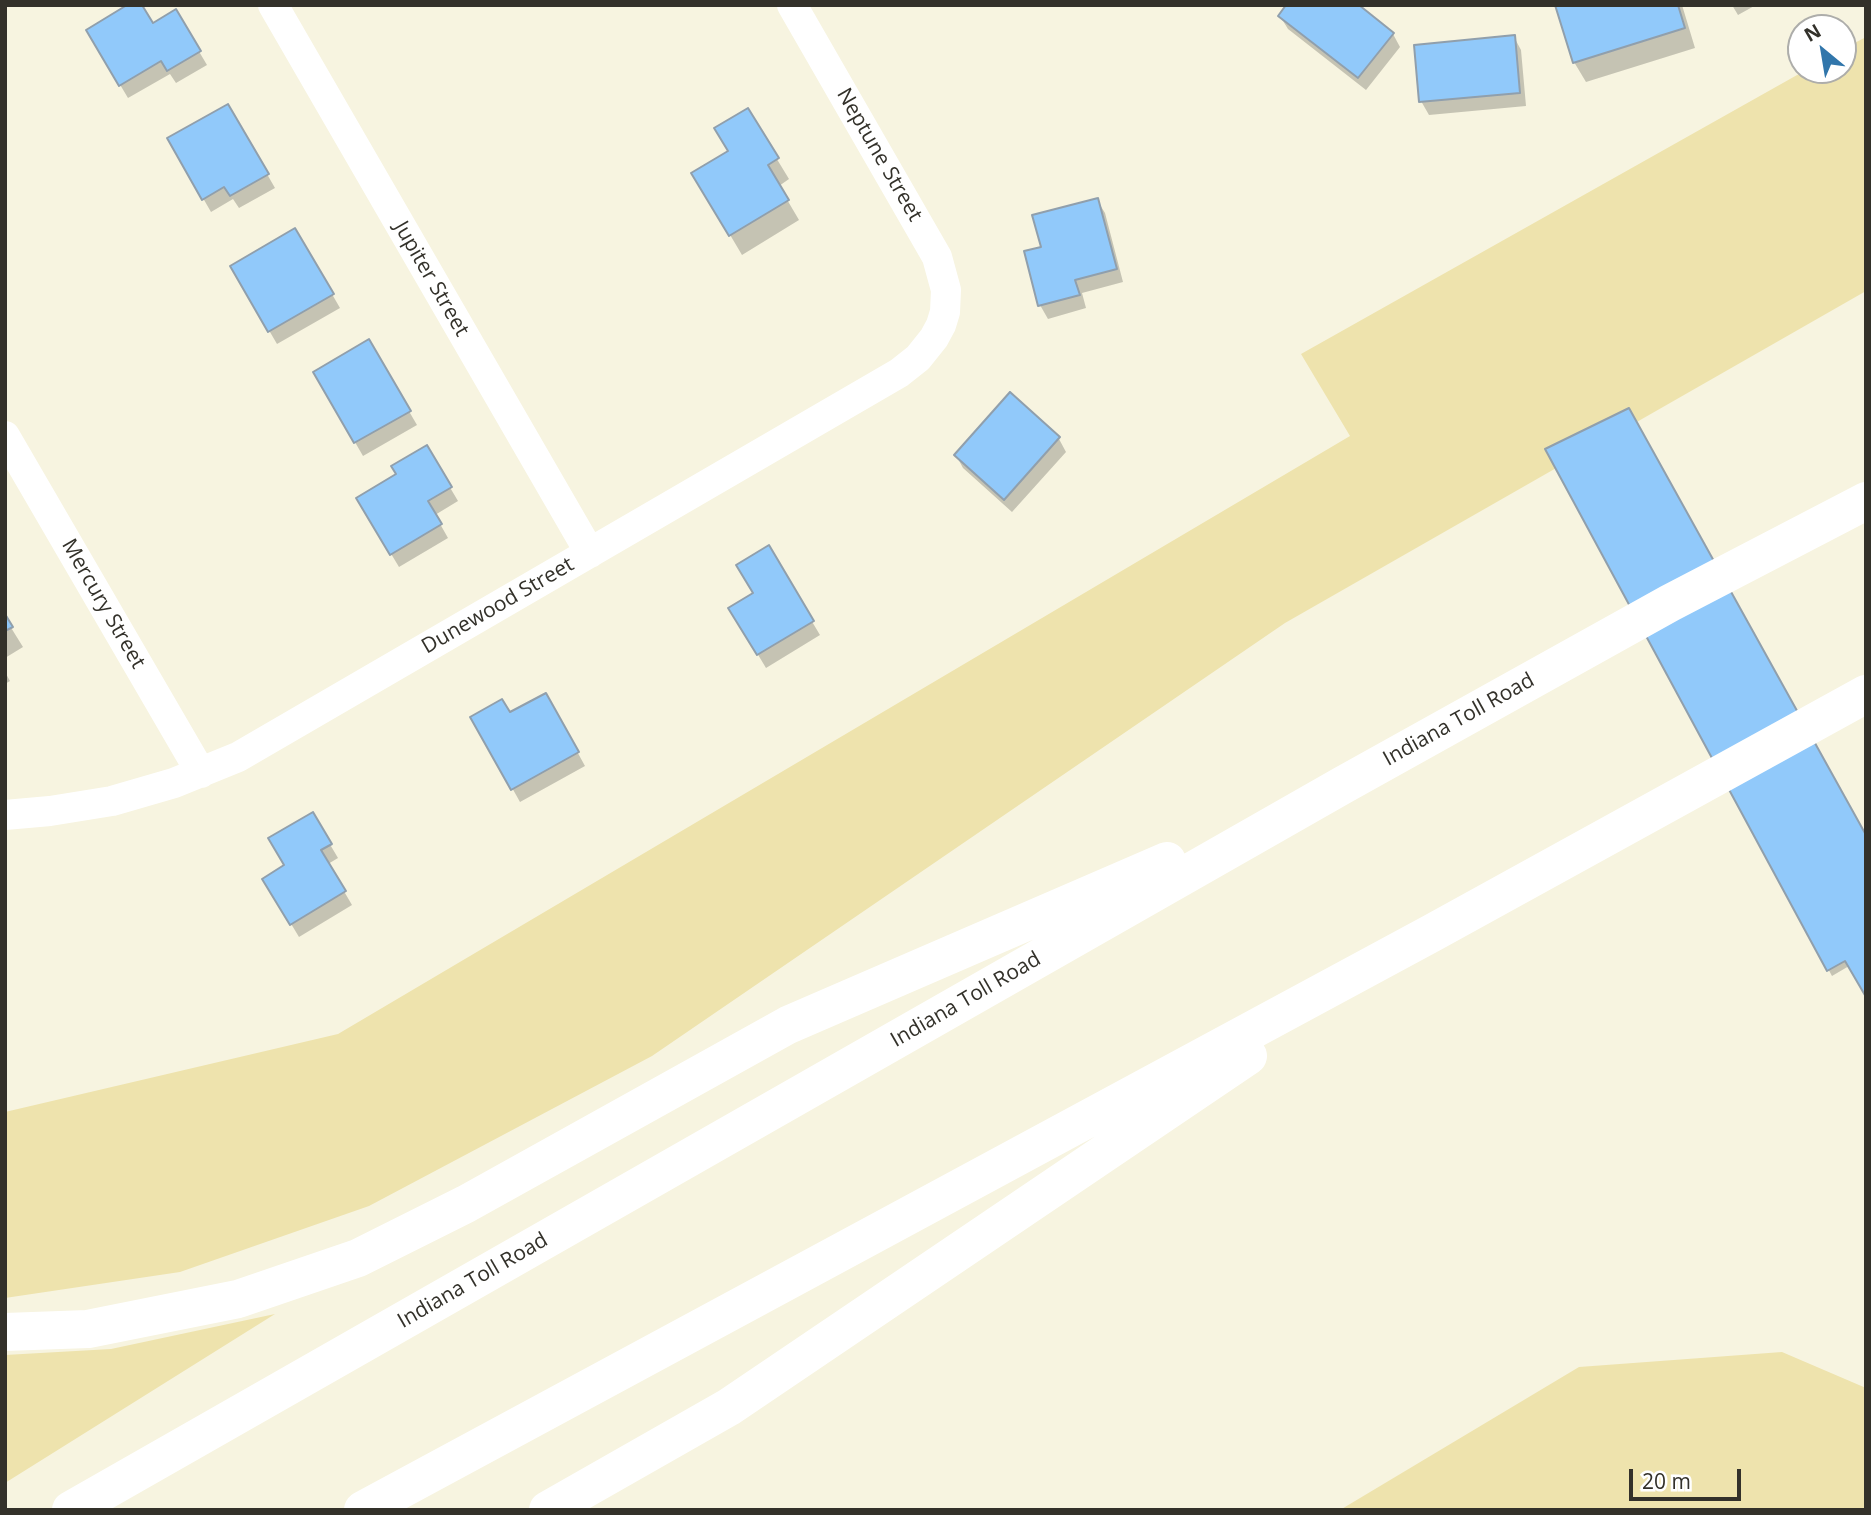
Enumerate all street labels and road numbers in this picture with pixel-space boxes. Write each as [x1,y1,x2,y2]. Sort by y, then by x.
street label: Neptune Street [831,84,927,226]
street label: Jupiter Street [388,217,474,341]
street label: Mercury Street [56,535,150,673]
street label: Dunewood Street [418,552,578,660]
street label: Indiana Toll Road [1379,668,1539,772]
street label: Indiana Toll Road [887,947,1045,1053]
street label: Indiana Toll Road [394,1228,552,1334]

